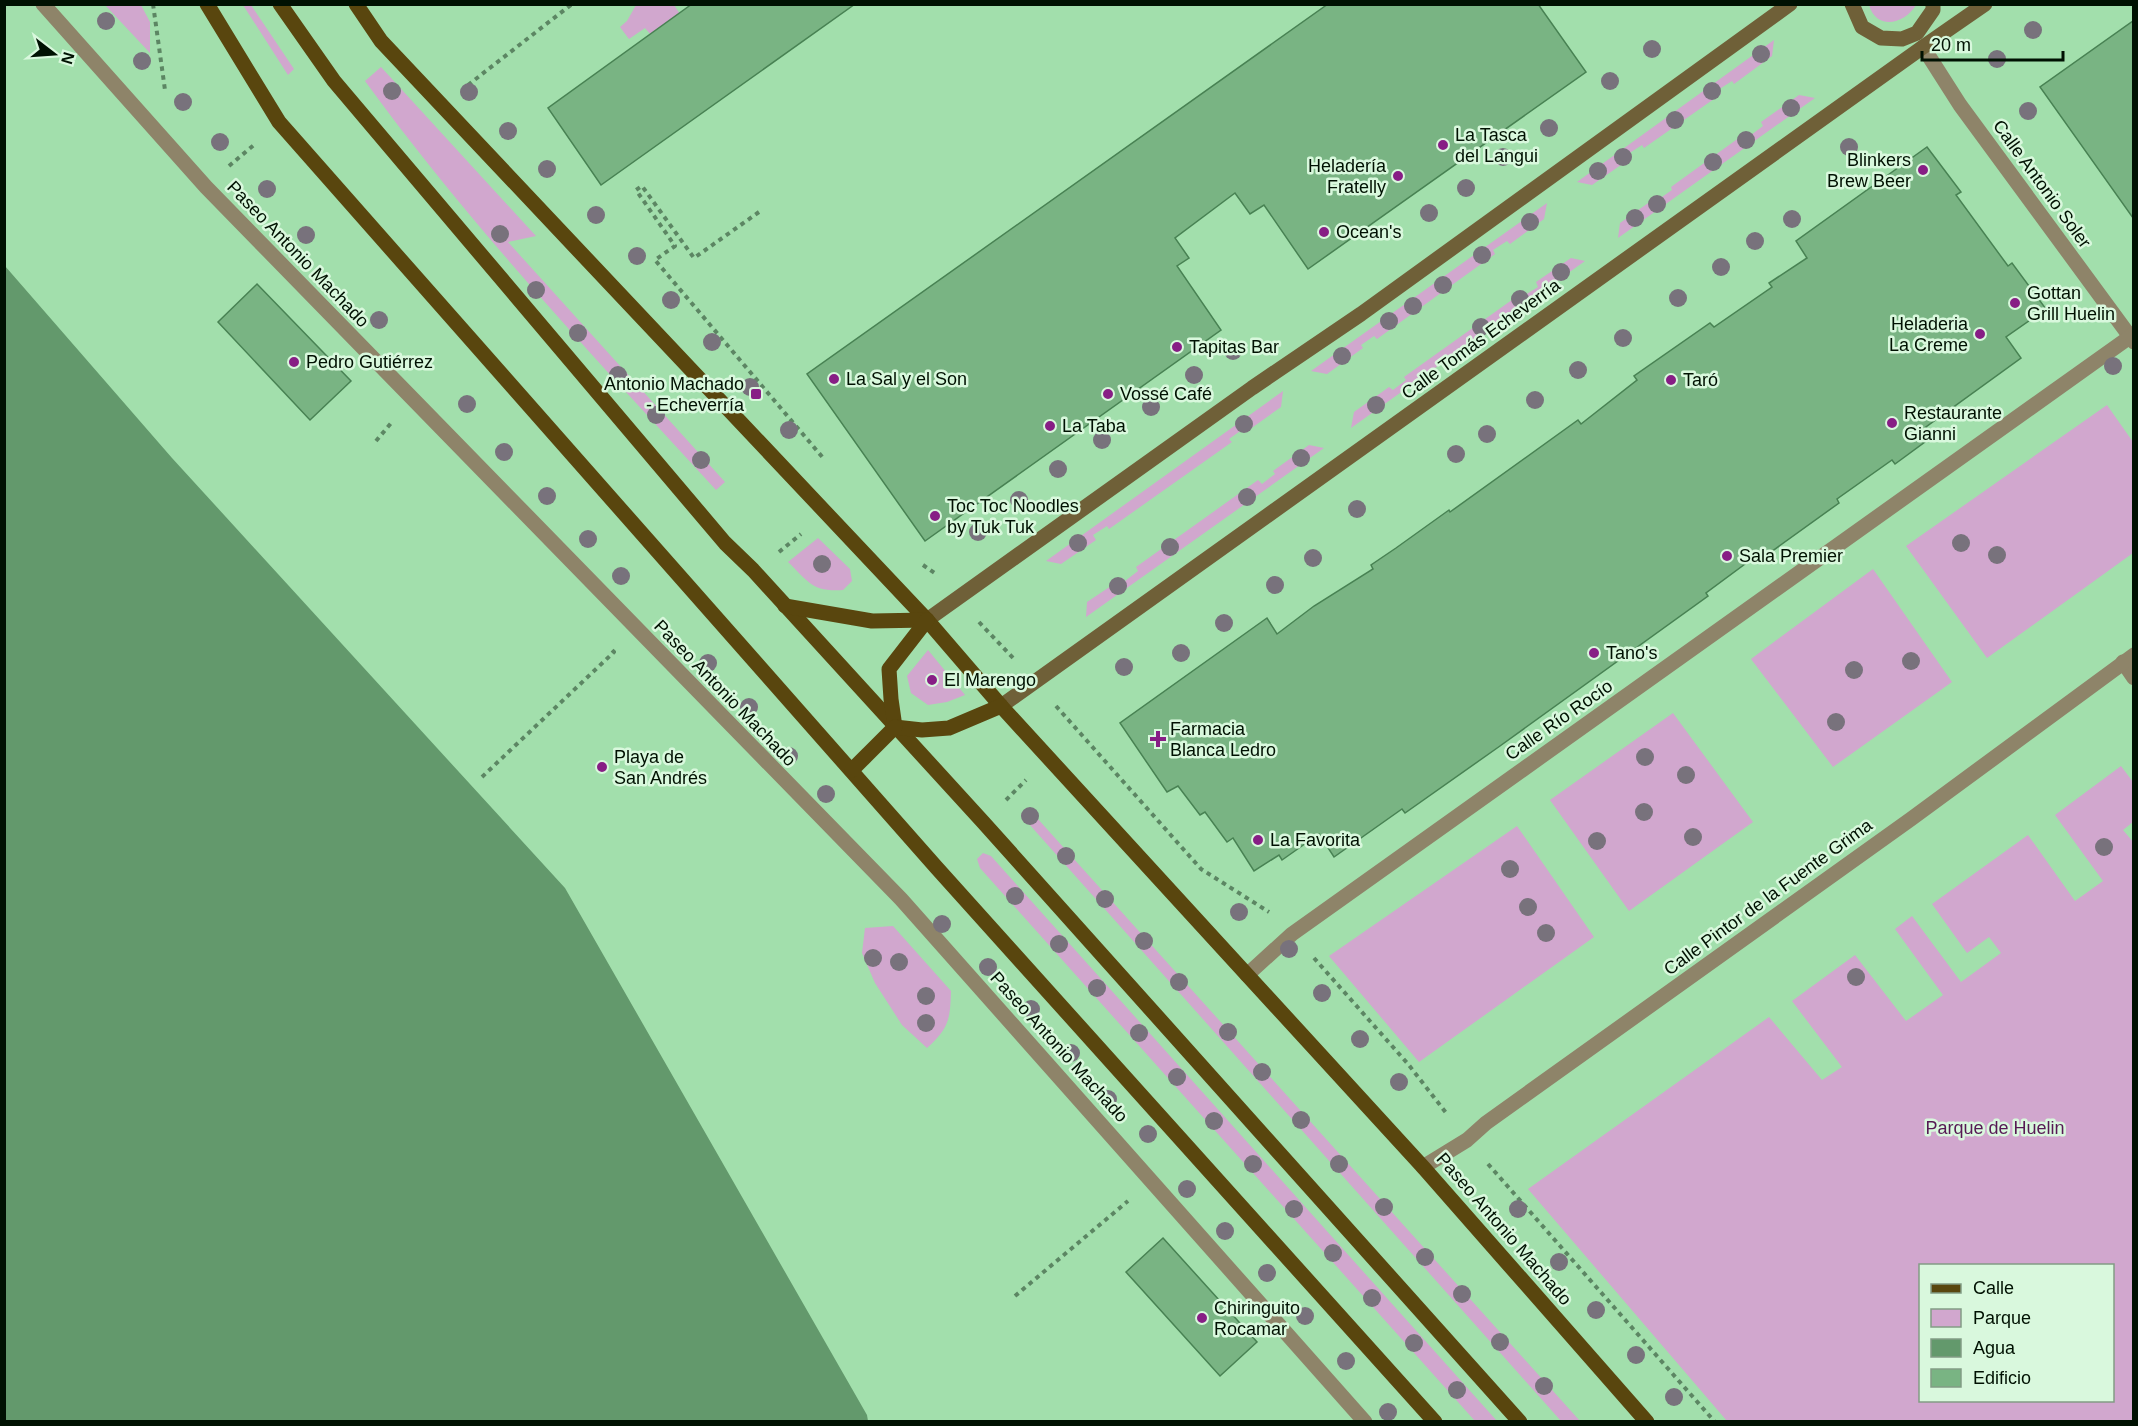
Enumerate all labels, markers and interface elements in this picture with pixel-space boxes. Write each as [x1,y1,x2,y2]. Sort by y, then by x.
north arrow [24,24,84,84]
scale bar [1922,24,2063,62]
text: 20 m [1931,35,1971,55]
text: N [58,50,78,66]
street label: Calle Antonio Soler [1989,116,2095,252]
place label: La Tasca del Langui [1455,125,1538,166]
marker: La Tasca del Langui [1436,138,1450,152]
place label: Blinkers Brew Beer [1827,150,1911,191]
place label: Heladería Fratelly [1308,156,1387,197]
marker: Blinkers Brew Beer [1916,163,1930,177]
marker: Heladería Fratelly [1391,169,1405,183]
street label: Paseo Antonio Machado [223,177,373,331]
place label: Ocean's [1336,222,1401,242]
marker: Ocean's [1317,225,1331,239]
street label: Calle Tomás Echeverría [1398,274,1565,403]
place label: Gottan Grill Huelin [2027,283,2115,324]
marker: Gottan Grill Huelin [2008,296,2022,310]
place label: Heladeria La Creme [1889,314,1969,355]
marker: Heladeria La Creme [1973,327,1987,341]
place label: Tapitas Bar [1189,337,1279,357]
marker: Tapitas Bar [1170,340,1184,354]
place label: Pedro Gutiérrez [306,352,433,372]
marker: Pedro Gutiérrez [287,355,301,369]
place label: La Sal y el Son [846,369,967,389]
place label: Taró [1683,370,1718,390]
marker: La Sal y el Son [827,372,841,386]
marker: Taró [1664,373,1678,387]
place label: Antonio Machado - Echeverría [604,374,745,415]
place label: Vossé Café [1120,384,1212,404]
marker: Antonio Machado - Echeverría [749,387,763,401]
marker: Vossé Café [1101,387,1115,401]
place label: Restaurante Gianni [1904,403,2002,444]
place label: La Taba [1062,416,1127,436]
marker: Restaurante Gianni [1885,416,1899,430]
marker: La Taba [1043,419,1057,433]
place label: Toc Toc Noodles by Tuk Tuk [947,496,1079,537]
marker: Toc Toc Noodles by Tuk Tuk [928,509,942,523]
place label: Sala Premier [1739,546,1843,566]
marker: Sala Premier [1720,549,1734,563]
street label: Paseo Antonio Machado [650,616,800,770]
place label: Tano's [1606,643,1657,663]
marker: Tano's [1587,646,1601,660]
place label: El Marengo [944,670,1036,690]
marker: El Marengo [925,673,939,687]
street label: Calle Río Rocío [1502,676,1616,764]
place label: Farmacia Blanca Ledro [1170,719,1276,760]
marker: Farmacia Blanca Ledro [1151,732,1165,746]
place label: Playa de San Andrés [614,747,707,788]
marker: Playa de San Andrés [595,760,609,774]
street label: Calle Pintor de la Fuente Grima [1660,814,1877,979]
place label: La Favorita [1270,830,1361,850]
marker: La Favorita [1251,833,1265,847]
street label: Paseo Antonio Machado [986,968,1132,1126]
park label: Parque de Huelin [1925,1118,2065,1138]
street label: Paseo Antonio Machado [1432,1149,1576,1309]
legend [1919,1264,2114,1402]
text: Calle [1973,1278,2014,1298]
place label: Chiringuito Rocamar [1214,1298,1300,1339]
text: Parque [1973,1308,2031,1328]
marker: Chiringuito Rocamar [1195,1311,1209,1325]
text: Agua [1973,1338,2016,1358]
text: Edificio [1973,1368,2031,1388]

